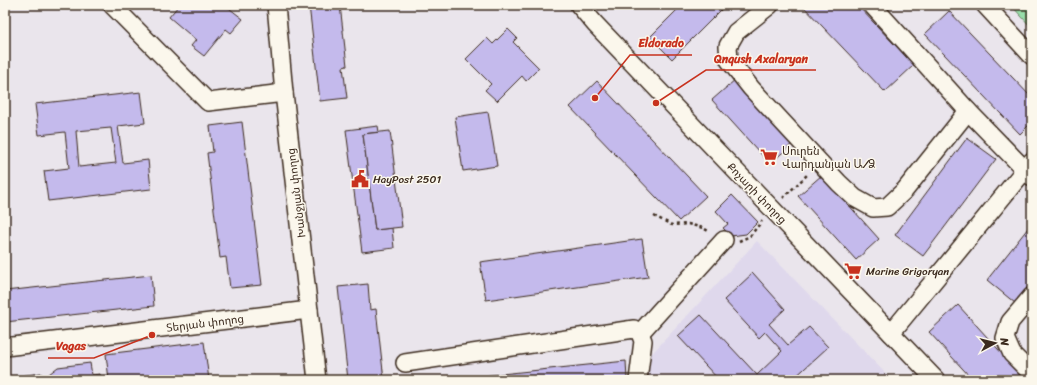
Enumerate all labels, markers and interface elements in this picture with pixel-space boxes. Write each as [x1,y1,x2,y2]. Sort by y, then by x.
callout: Eldorado [630,31,692,55]
text: Eldorado [638,32,684,54]
callout: Qnqush Axalaryan [706,46,816,70]
text: Qnqush Axalaryan [713,48,808,70]
place label: Սուրեն Վարդանյան Ա/Ձ [782,142,875,174]
street label: Խանջյան փողոց [282,147,311,239]
supermarket icon: Սուրեն Վարդանյան Ա/Ձ [759,147,779,167]
street label: Քոչարի փողոց [722,158,791,229]
public building icon: HayPost 2501 [350,169,370,189]
place label: HayPost 2501 [373,170,441,189]
supermarket icon: Marine Grigoryan [843,261,863,281]
place label: Marine Grigoryan [866,262,949,281]
street label: Տերյան փողոց [165,309,245,338]
north arrow [975,323,1015,363]
callout: Vagas [48,334,94,358]
text: Vagas [56,335,86,357]
text: N [994,336,1014,347]

